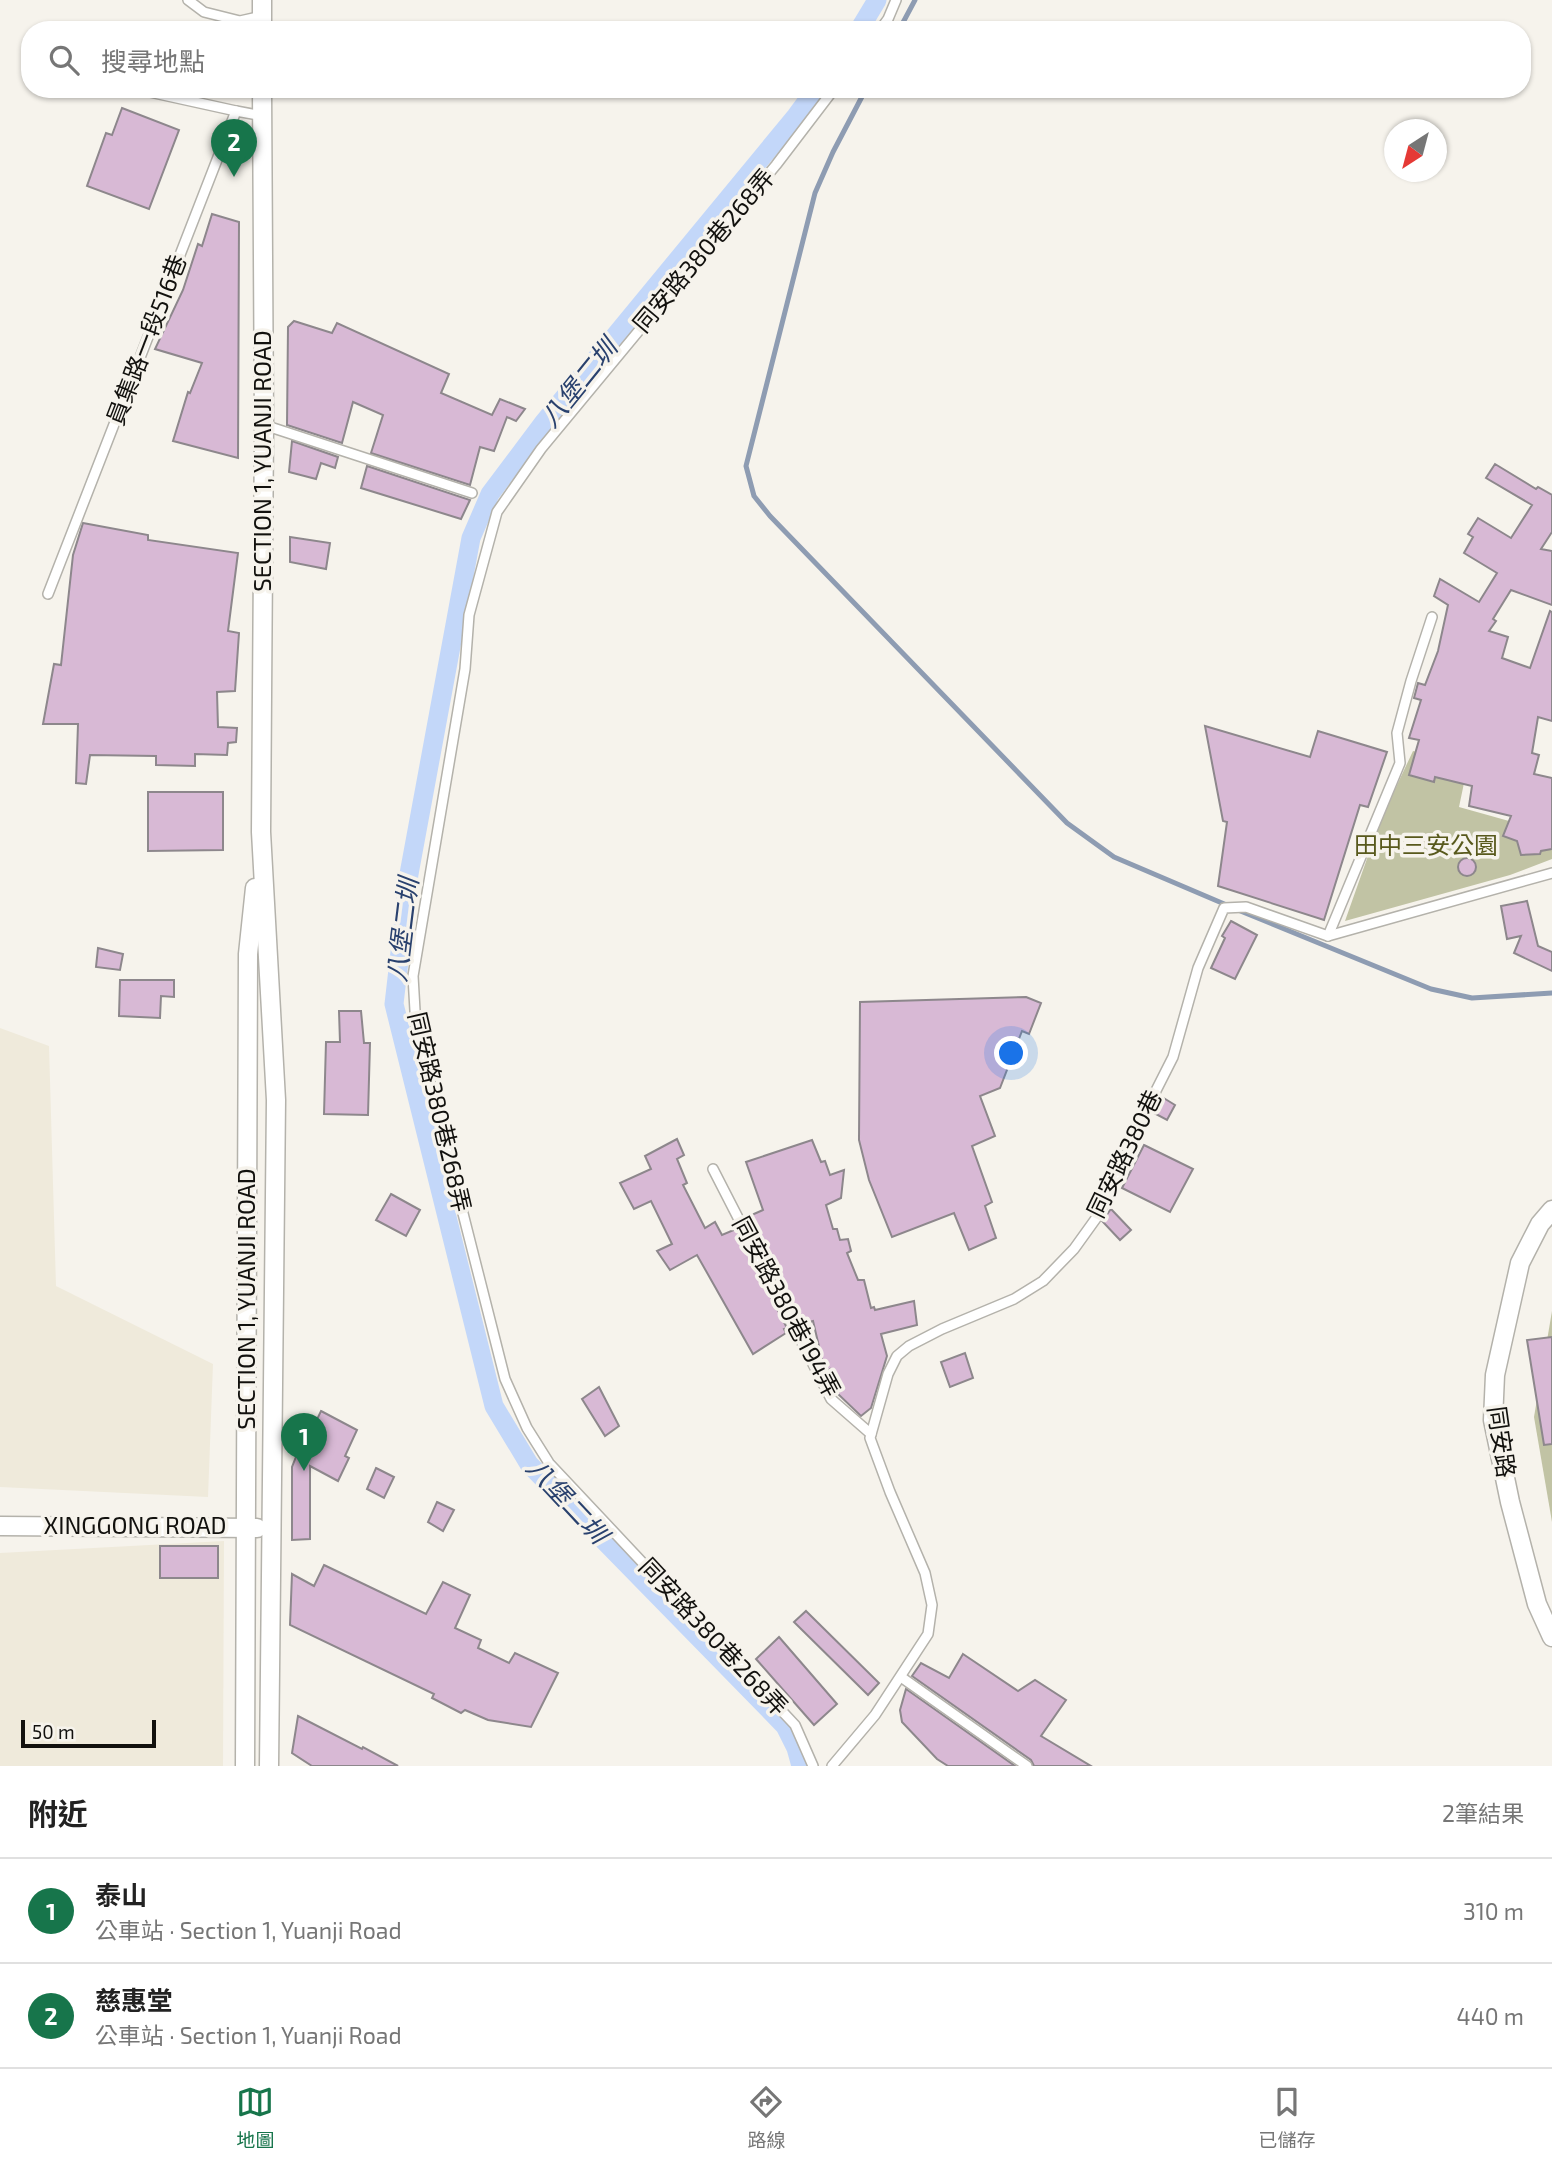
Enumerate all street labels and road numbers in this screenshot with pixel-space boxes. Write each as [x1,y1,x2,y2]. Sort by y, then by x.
street label: 同安路380巷268弄 [626,163,780,338]
street label: 員集路一段516巷 [100,250,191,429]
street label: SECTION 1, YUANJI ROAD [247,330,276,592]
street label: 同安路380巷268弄 [403,1009,478,1214]
street label: 同安路380巷 [1080,1085,1167,1222]
street label: SECTION 1, YUANJI ROAD [231,1168,260,1430]
street label: 同安路380巷194弄 [727,1211,847,1402]
street label: 同安路 [1483,1404,1522,1479]
street label: XINGGONG ROAD [43,1510,227,1539]
street label: 同安路380巷268弄 [634,1551,794,1721]

